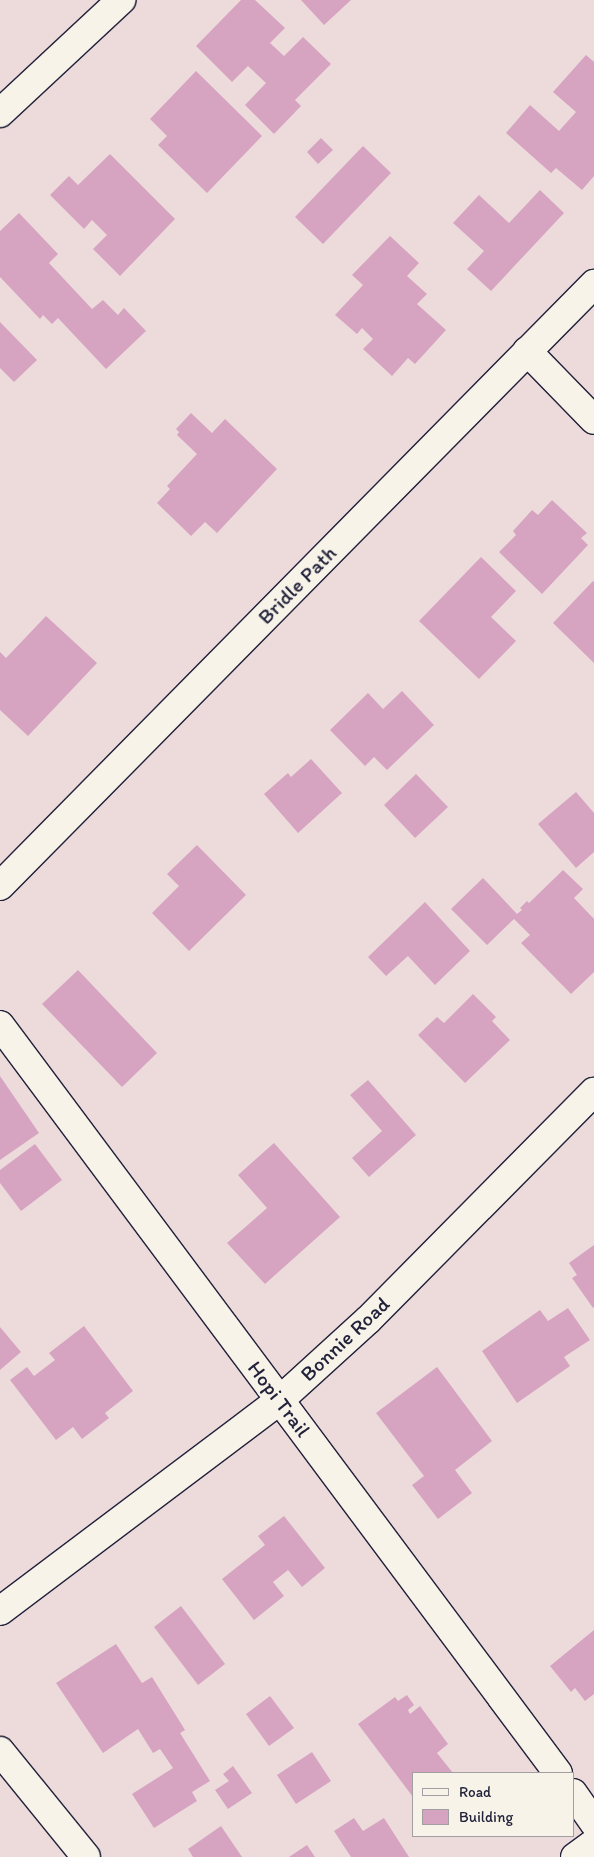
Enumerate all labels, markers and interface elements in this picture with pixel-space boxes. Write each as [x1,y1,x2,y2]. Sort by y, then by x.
street label: Bridle Path [253,541,341,629]
street label: Bonnie Road [295,1291,395,1387]
street label: Hopi Trail [243,1357,315,1441]
legend [412,1772,574,1837]
text: Road [459,1783,491,1801]
text: Building [459,1808,513,1826]

